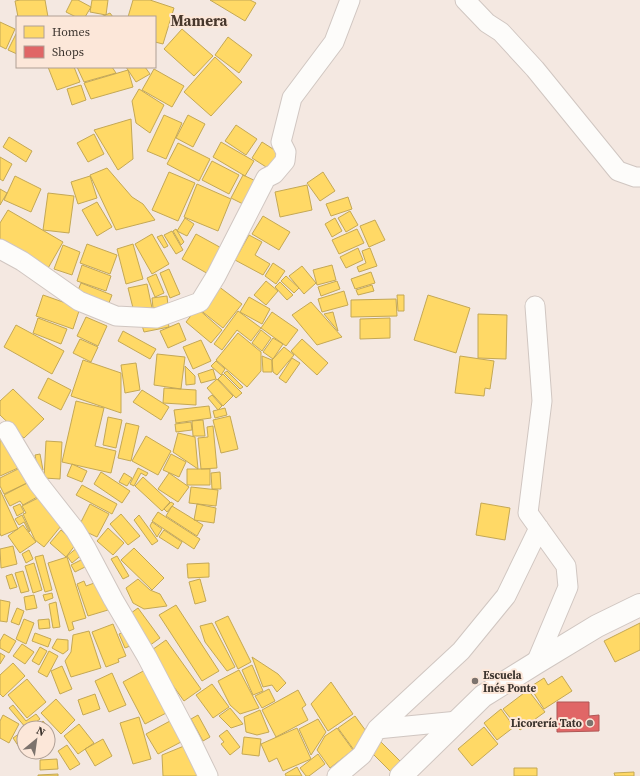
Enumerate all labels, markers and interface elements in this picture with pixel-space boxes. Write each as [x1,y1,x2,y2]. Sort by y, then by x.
district label: Mamera [170,10,229,31]
legend [16,16,156,68]
text: Homes [52,24,90,40]
text: Shops [52,44,84,60]
place label: Escuela Inés Ponte [483,668,536,696]
marker: Escuela Inés Ponte [470,676,480,686]
place label: Licorería Tato [511,716,582,731]
marker: Licorería Tato [585,718,595,728]
north arrow [16,720,56,760]
text: N [33,723,48,740]

